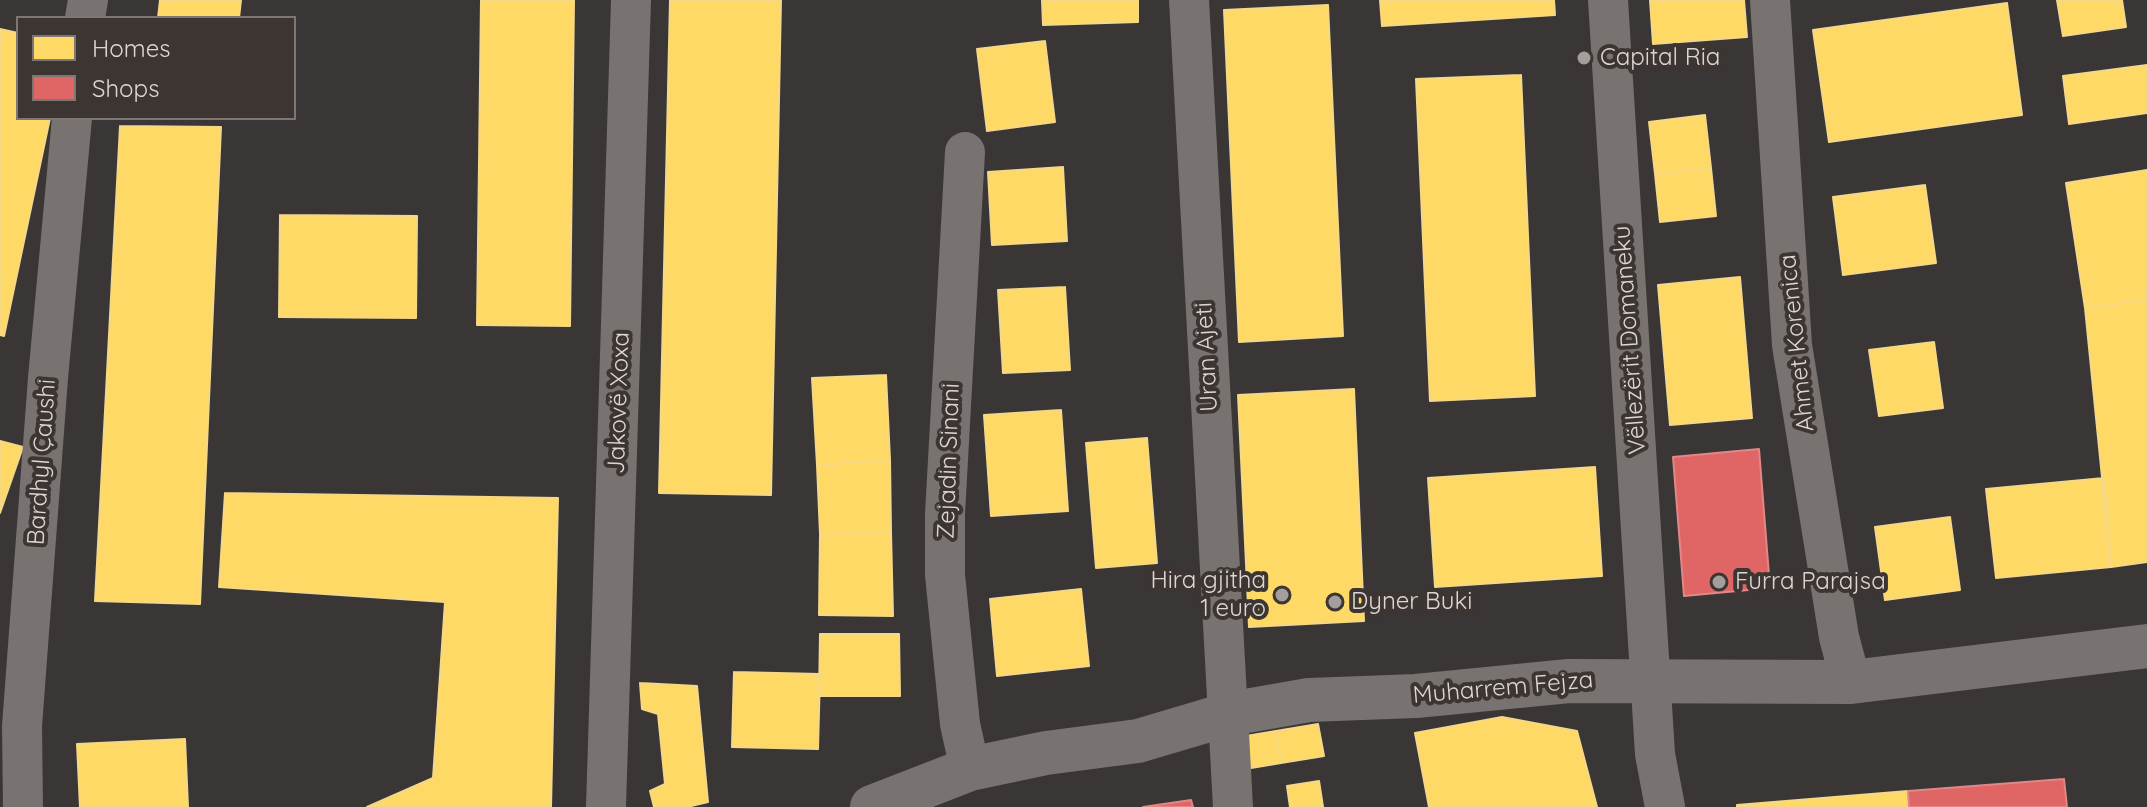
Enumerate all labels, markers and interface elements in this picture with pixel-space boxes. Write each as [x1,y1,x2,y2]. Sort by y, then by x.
legend [16,16,296,120]
text: Homes [92,33,170,63]
place label: Capital Ria [1600,44,1720,72]
marker: Capital Ria [1575,49,1593,67]
text: Shops [92,73,159,103]
street label: Vëllezërit Domaneku [1608,225,1652,455]
street label: Ahmet Korenica [1773,253,1821,433]
street label: Uran Ajeti [1190,301,1224,413]
street label: Jakovë Xoxa [602,331,636,475]
street label: Bardhyl Çaushi [22,378,62,546]
street label: Zejadin Sinani [932,383,966,539]
place label: Hira gjitha 1 euro [1150,567,1266,623]
place label: Furra Parajsa [1735,568,1886,596]
marker: Furra Parajsa [1710,573,1728,591]
marker: Hira gjitha 1 euro [1273,586,1291,604]
place label: Dyner Buki [1351,588,1472,616]
marker: Dyner Buki [1326,593,1344,611]
street label: Muharrem Fejza [1412,666,1594,710]

